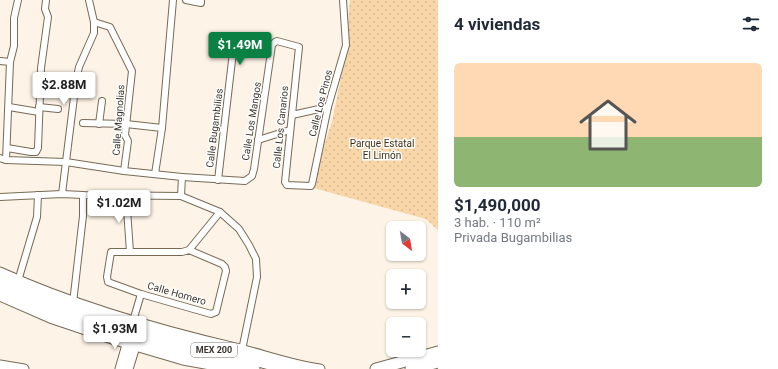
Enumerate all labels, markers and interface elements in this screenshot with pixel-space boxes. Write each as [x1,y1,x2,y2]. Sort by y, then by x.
icon: filters [740,13,762,35]
text: 4 viviendas [454,14,540,34]
pin: $1.49M [207,32,273,66]
text: $1.49M [218,37,263,52]
street label: Calle Los Pinos [307,69,334,138]
pin: $2.88M [31,72,97,106]
text: $2.88M [42,77,87,92]
street label: Calle Los Mangos [240,81,263,161]
street label: Calle Magnolias [111,84,126,156]
street label: Calle Los Canarios [271,85,290,169]
street label: Calle Bugambilias [204,88,225,168]
icon: home [572,89,644,161]
park label: Parque Estatal El Limón [350,138,414,161]
pin: $1.02M [86,190,152,224]
text: $1.02M [97,195,142,210]
text: $1,490,000 [454,195,540,215]
text: 3 hab. · 110 m² [454,215,541,230]
north arrow [386,221,426,261]
map controls [386,221,426,357]
text: Privada Bugambilias [454,230,572,245]
button: + [386,269,426,309]
street label: Calle Homero [146,280,208,307]
pin: $1.93M [82,316,148,350]
button: − [386,317,426,357]
text: $1.93M [93,321,138,336]
road number: MEX 200 [191,343,237,357]

